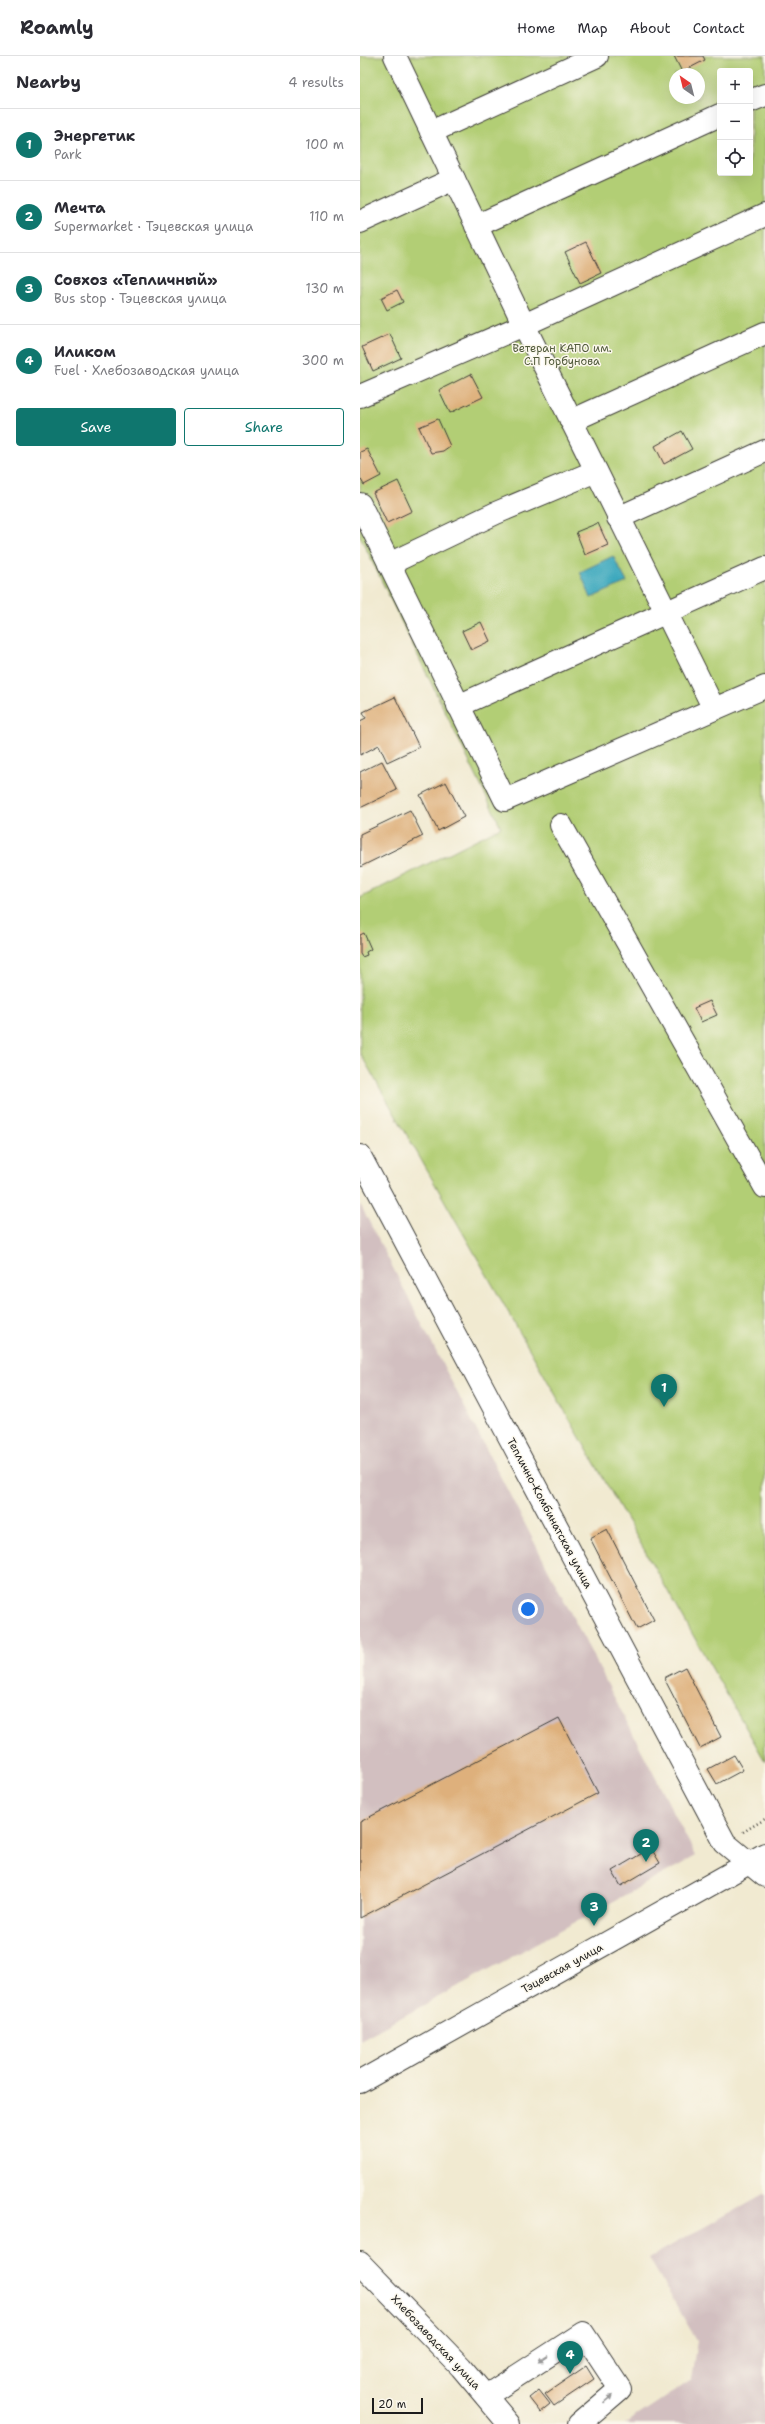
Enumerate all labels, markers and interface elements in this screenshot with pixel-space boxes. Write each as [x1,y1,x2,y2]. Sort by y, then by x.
text: Roamly [20,15,94,40]
text: Home [517,19,556,37]
text: Map [578,19,608,37]
text: About [630,19,671,37]
text: Contact [693,19,745,37]
north arrow [669,68,705,104]
map controls [717,68,753,176]
button: + [717,68,753,104]
text: Nearby [16,71,81,93]
text: 4 results [288,74,344,91]
button: − [717,104,753,140]
text: Энергетик [54,126,135,146]
text: 1 [26,136,32,153]
text: 100 m [305,136,344,153]
button: locate [717,140,753,176]
text: Park [54,146,82,163]
text: Мечта [54,198,106,218]
text: 2 [24,208,34,225]
text: 110 m [309,208,344,225]
text: Supermarket · Тэцевская улица [54,218,253,235]
text: Совхоз «Тепличный» [54,270,217,290]
text: 3 [24,280,34,297]
text: 130 m [306,280,344,297]
text: Bus stop · Тэцевская улица [54,290,227,307]
park label: Ветеран КАПО им. С.П Горбунова [512,341,612,369]
text: Иликом [54,342,116,362]
text: 4 [24,352,34,369]
text: 300 m [301,352,344,369]
text: Fuel · Хлебозаводская улица [54,362,239,379]
button: Save [16,408,176,446]
button: Share [184,408,344,446]
pin: 1 [651,1374,677,1407]
street label: Теплично-Комбинатская улица [503,1435,596,1591]
your location [518,1599,538,1619]
pin: 2 [633,1829,659,1862]
pin: 3 [581,1893,607,1926]
street label: Тэцевская улица [519,1940,606,1997]
street label: Хлебозаводская улица [388,2292,484,2393]
pin: 4 [557,2341,583,2374]
one-way arrow [537,2356,548,2363]
one-way arrow [603,2394,613,2403]
scale bar [372,2396,423,2415]
text: 20 m [378,2397,406,2412]

